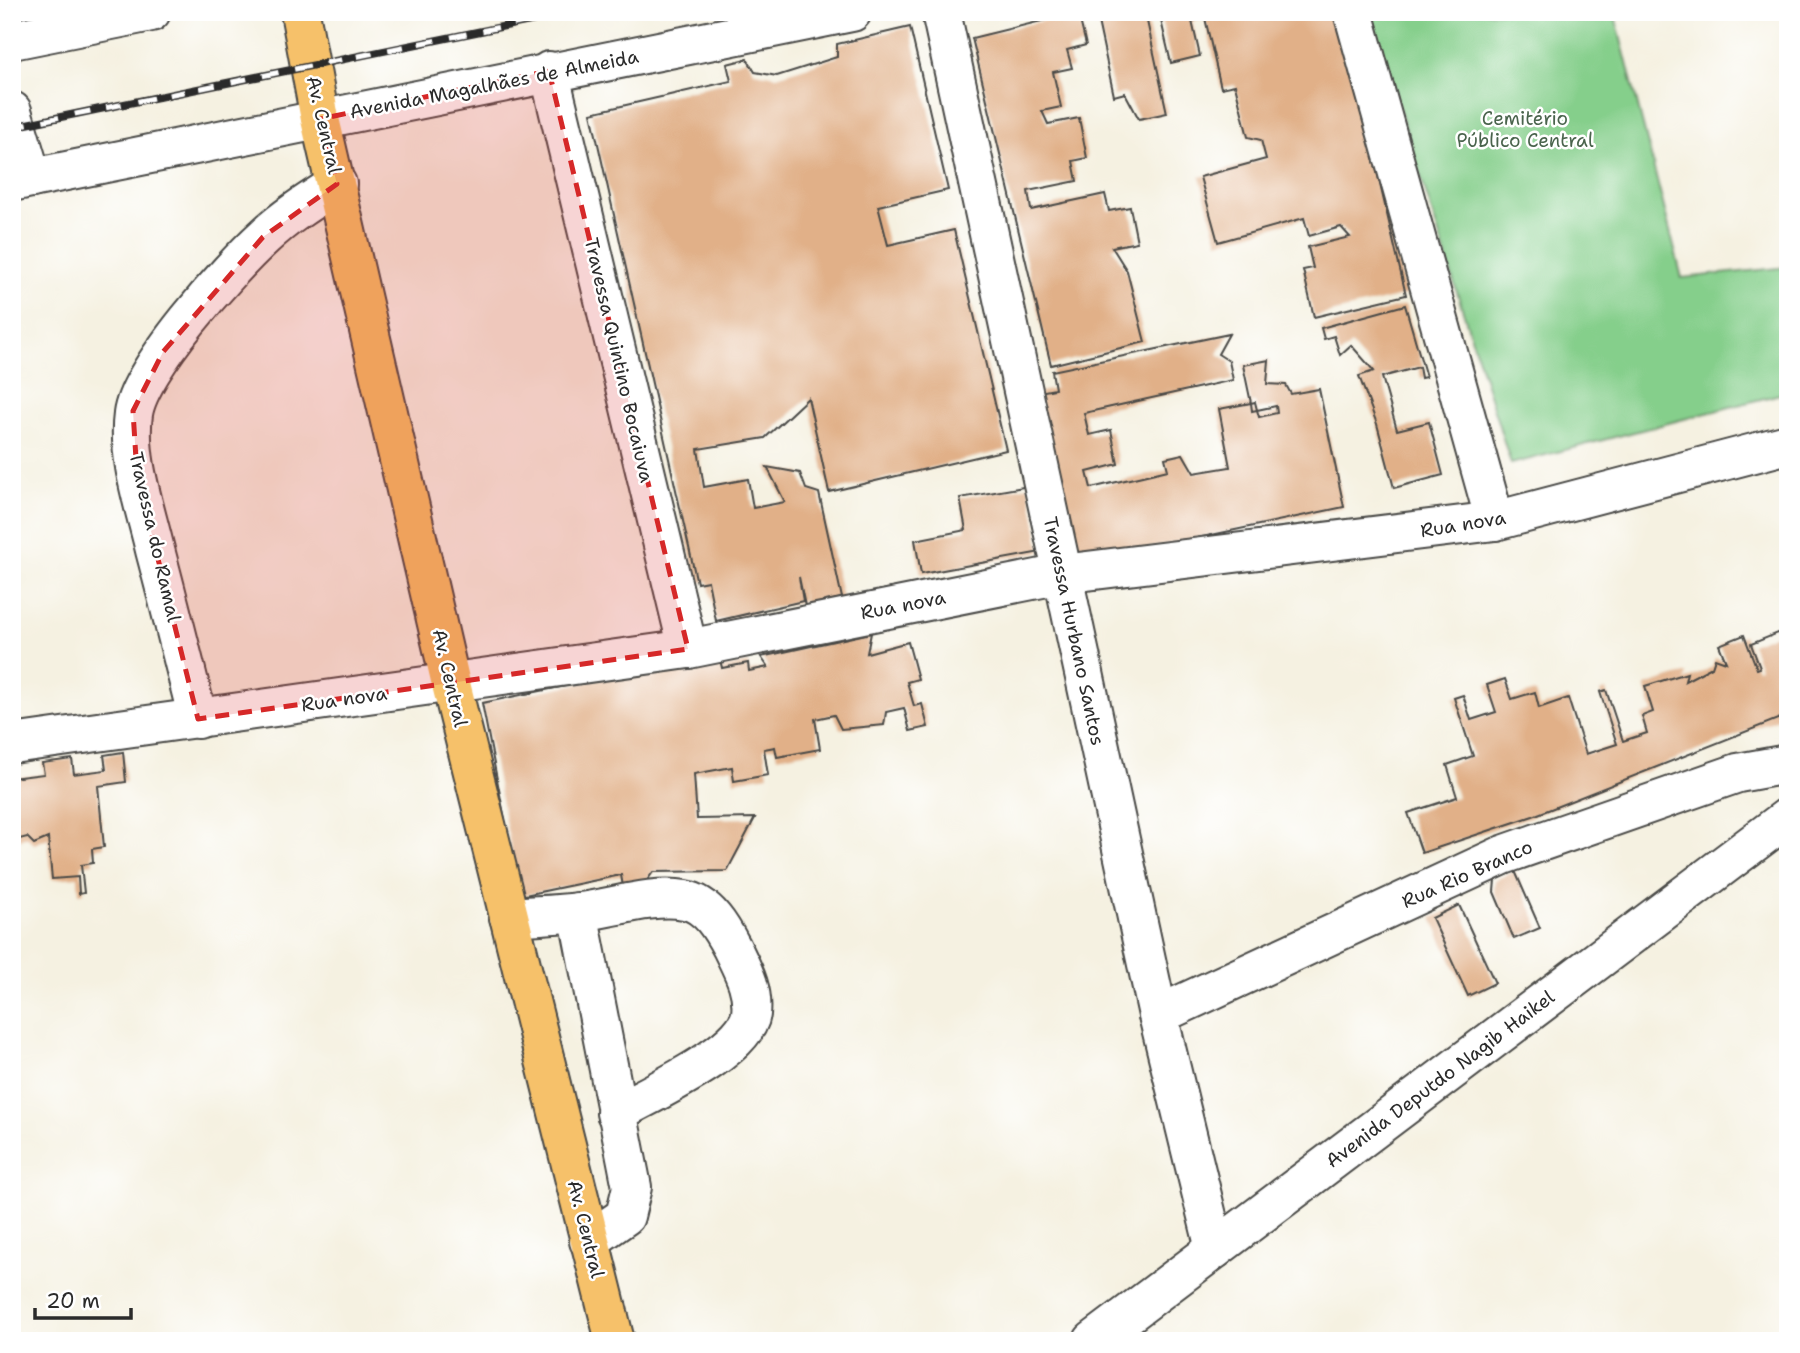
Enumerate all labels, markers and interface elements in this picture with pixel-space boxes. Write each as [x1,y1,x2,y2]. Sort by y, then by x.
street label: Avenida Magalhães de Almeida [347,44,641,124]
street label: Av. Central [301,73,347,177]
park label: Cemitério Público Central [1456,106,1594,153]
street label: Travessa Quintino Bocaiuva [579,235,659,485]
street label: Travessa do Ramal [123,450,187,625]
street label: Rua nova [1418,505,1508,543]
street label: Travessa Hurbano Santos [1038,514,1110,748]
street label: Rua nova [858,584,948,625]
street label: Av. Central [427,626,473,730]
street label: Rua nova [300,681,389,717]
street label: Rua Rio Branco [1398,834,1536,914]
street label: Avenida Deputdo Nagib Haikel [1321,985,1560,1173]
street label: Av. Central [562,1177,610,1281]
scale bar [35,1276,131,1320]
text: 20 m [46,1287,100,1315]

